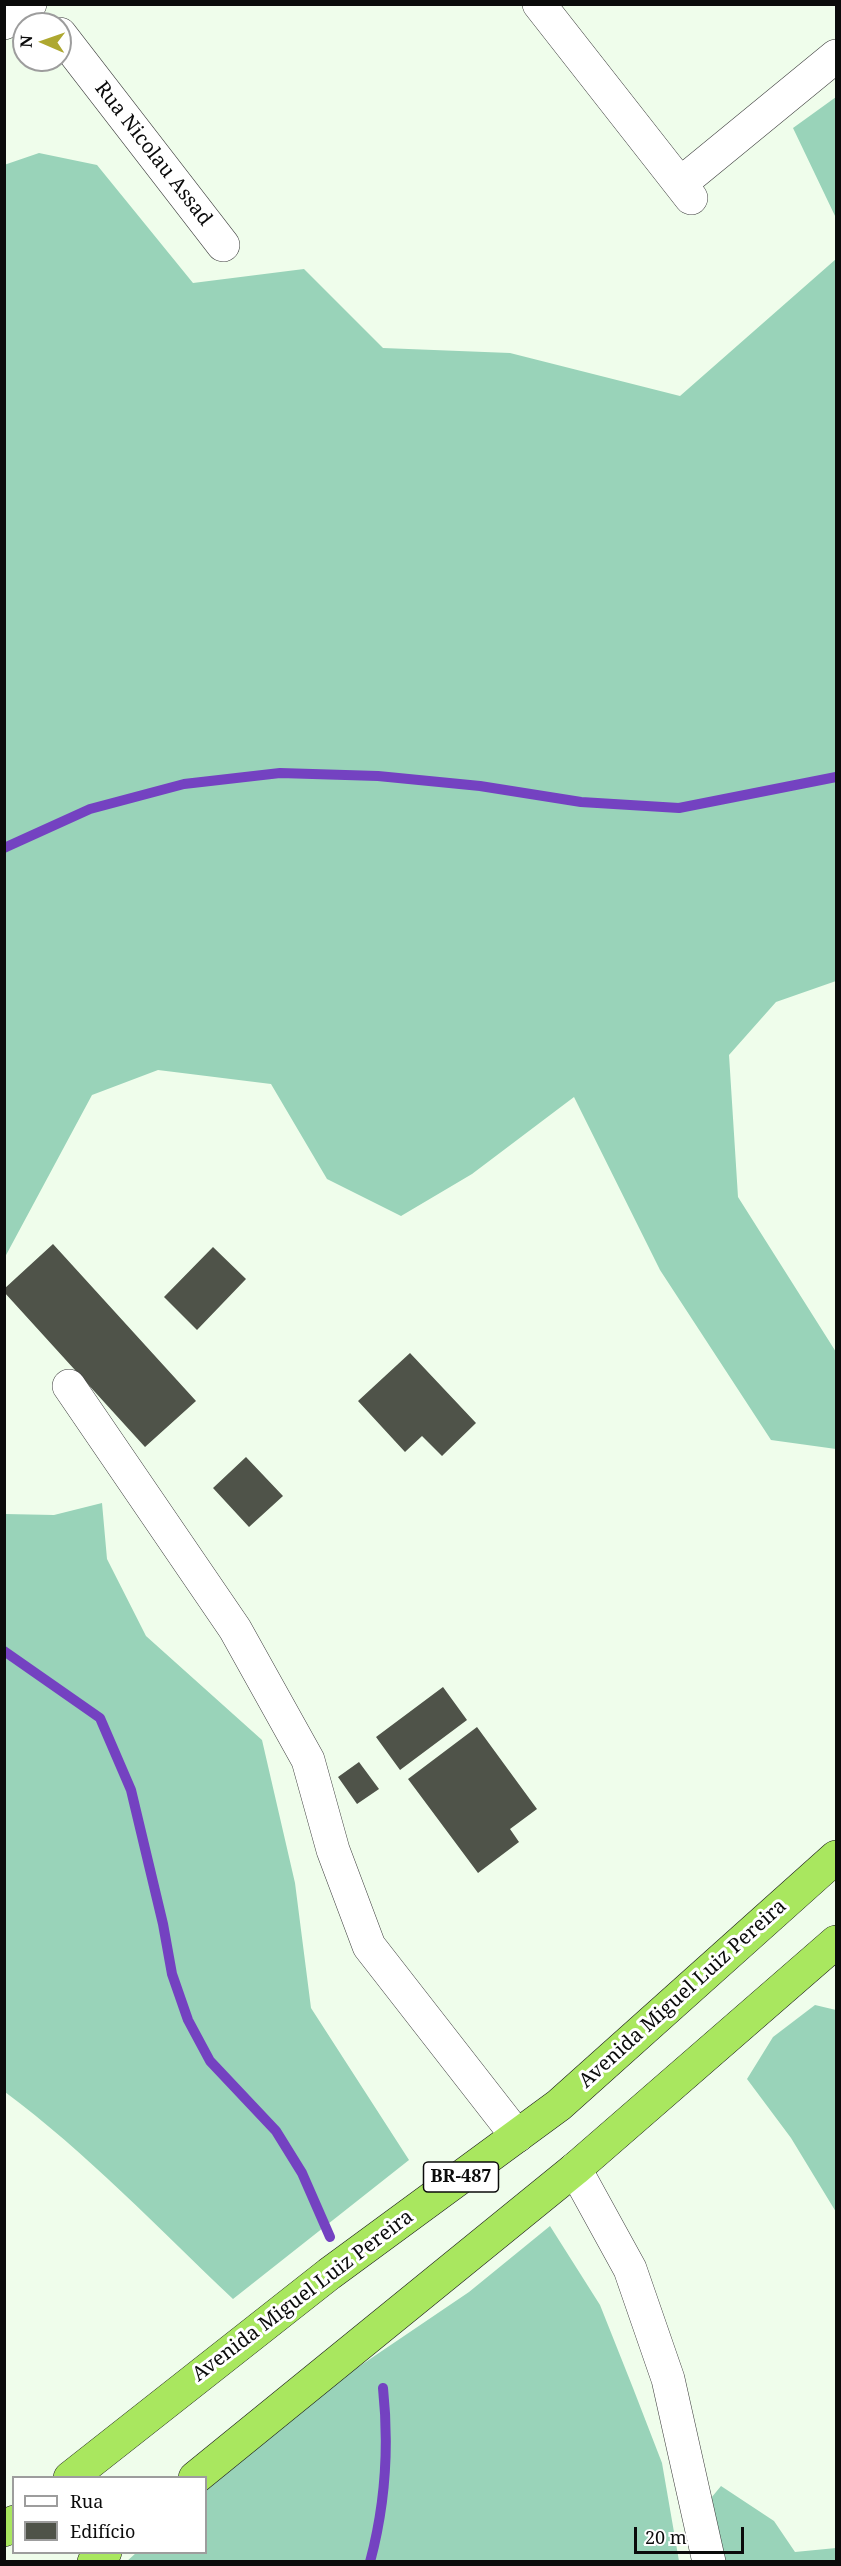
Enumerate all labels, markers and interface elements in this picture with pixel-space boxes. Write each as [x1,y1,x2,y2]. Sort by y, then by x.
north arrow [12,12,72,72]
text: N [15,35,37,48]
street label: Rua Nicolau Assad [89,77,217,231]
street label: Avenida Miguel Luiz Pereira [574,1895,792,2093]
road number: BR-487 [424,2162,498,2192]
street label: Avenida Miguel Luiz Pereira [188,2205,418,2387]
legend [12,2476,207,2554]
text: Rua [70,2489,103,2513]
scale bar [637,2515,746,2553]
text: Edifício [70,2519,135,2543]
text: 20 m [645,2525,687,2549]

